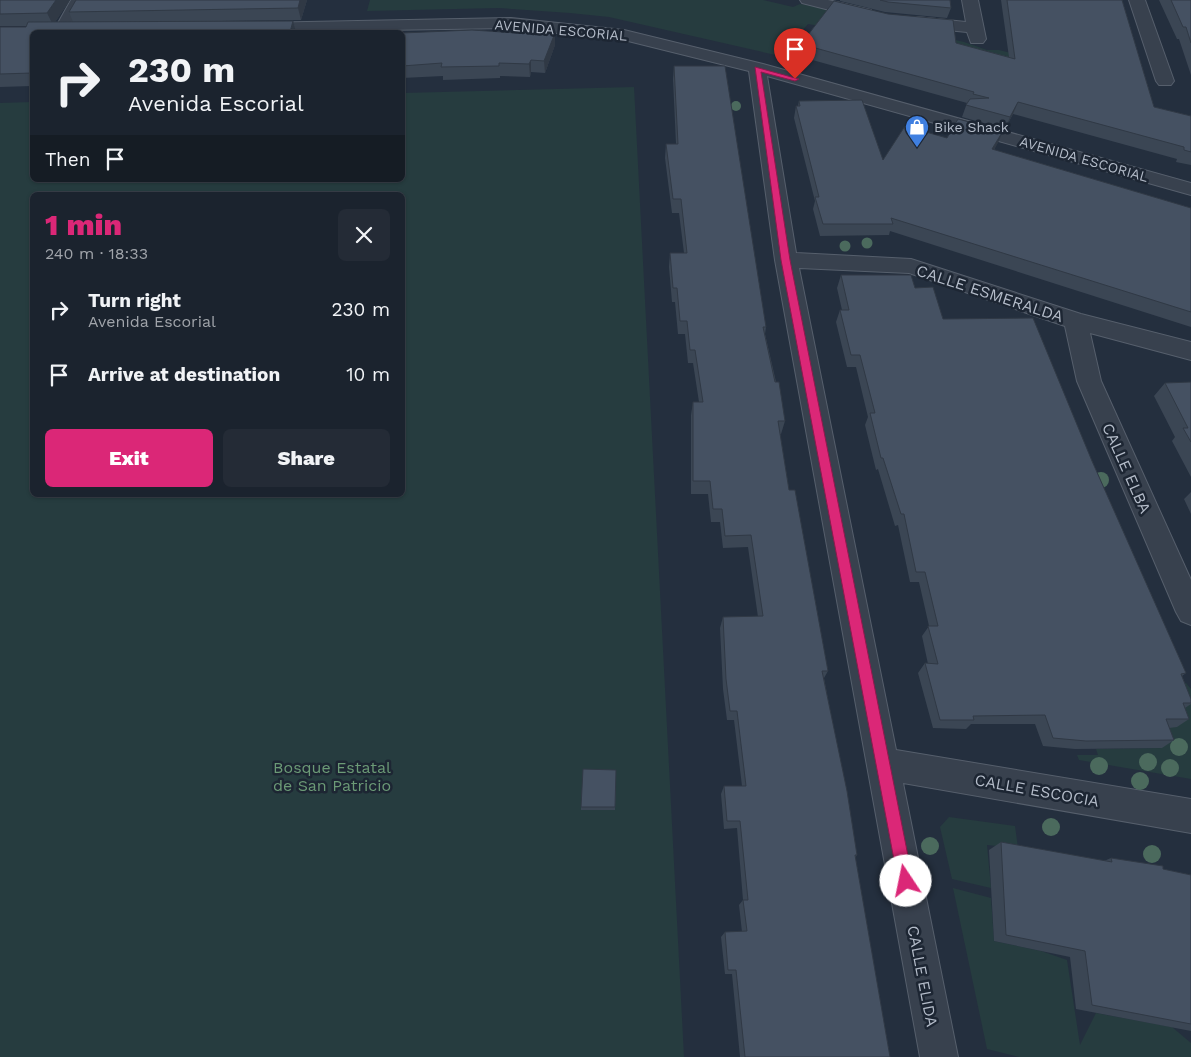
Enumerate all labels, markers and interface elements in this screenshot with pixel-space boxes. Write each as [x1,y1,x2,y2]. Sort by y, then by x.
street label: AVENIDA ESCORIAL [494,16,628,44]
pin [774,28,816,79]
icon: arrive [781,35,809,63]
text: 230 m [128,49,235,91]
icon: right [45,50,110,115]
text: Avenida Escorial [128,91,304,116]
shop icon: Bike Shack [904,114,930,148]
place label: Bike Shack [934,119,1009,135]
street label: AVENIDA ESCORIAL [1018,133,1150,185]
icon: arrive [101,145,129,173]
text: Then [45,148,91,171]
text: 1 min [45,207,122,242]
button: close [338,209,390,261]
text: 240 m · 18:33 [45,244,148,263]
street label: CALLE ESMERALDA [914,261,1066,326]
text: Turn right [88,289,181,312]
icon: right [45,296,73,324]
text: 230 m [331,298,390,321]
text: Avenida Escorial [88,312,216,331]
icon: arrive [45,361,73,389]
text: Arrive at destination [88,363,280,386]
text: 10 m [346,363,390,386]
street label: CALLE ELBA [1098,420,1155,517]
button: Exit [45,429,213,487]
button: Share [223,429,390,487]
park label: Bosque Estatal de San Patricio [273,758,391,795]
street label: CALLE ESCOCIA [973,770,1101,811]
position arrow [879,854,931,906]
street label: CALLE ELIDA [903,924,942,1029]

